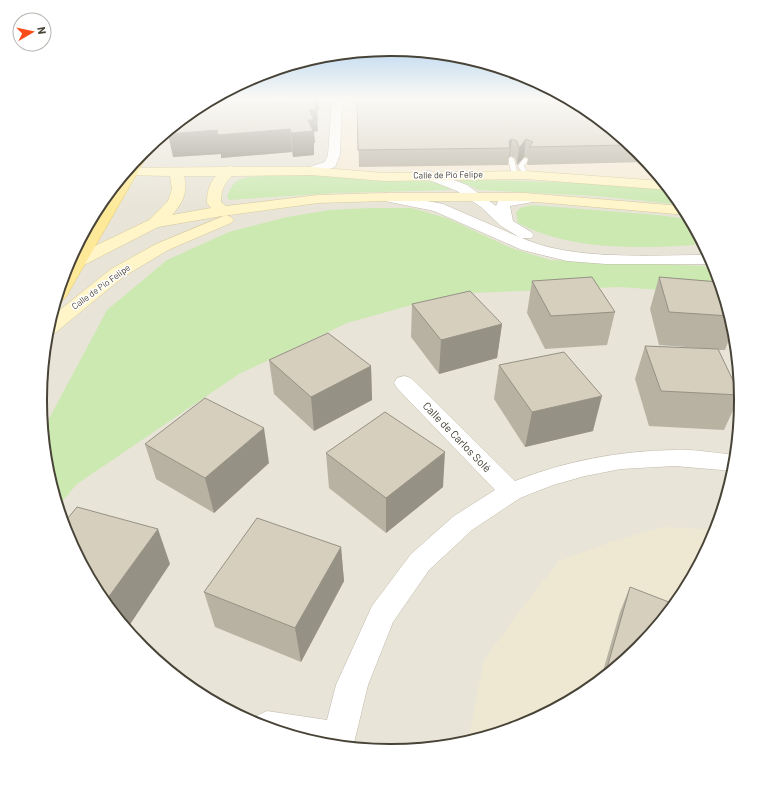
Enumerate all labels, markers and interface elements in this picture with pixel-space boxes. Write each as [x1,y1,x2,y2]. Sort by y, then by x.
north arrow [12,12,52,52]
text: N [35,26,49,35]
street label: Calle de Pío Felipe [413,168,483,181]
street label: Calle de Pío Felipe [69,262,132,312]
street label: Calle de Carlos Solé [421,399,494,475]

